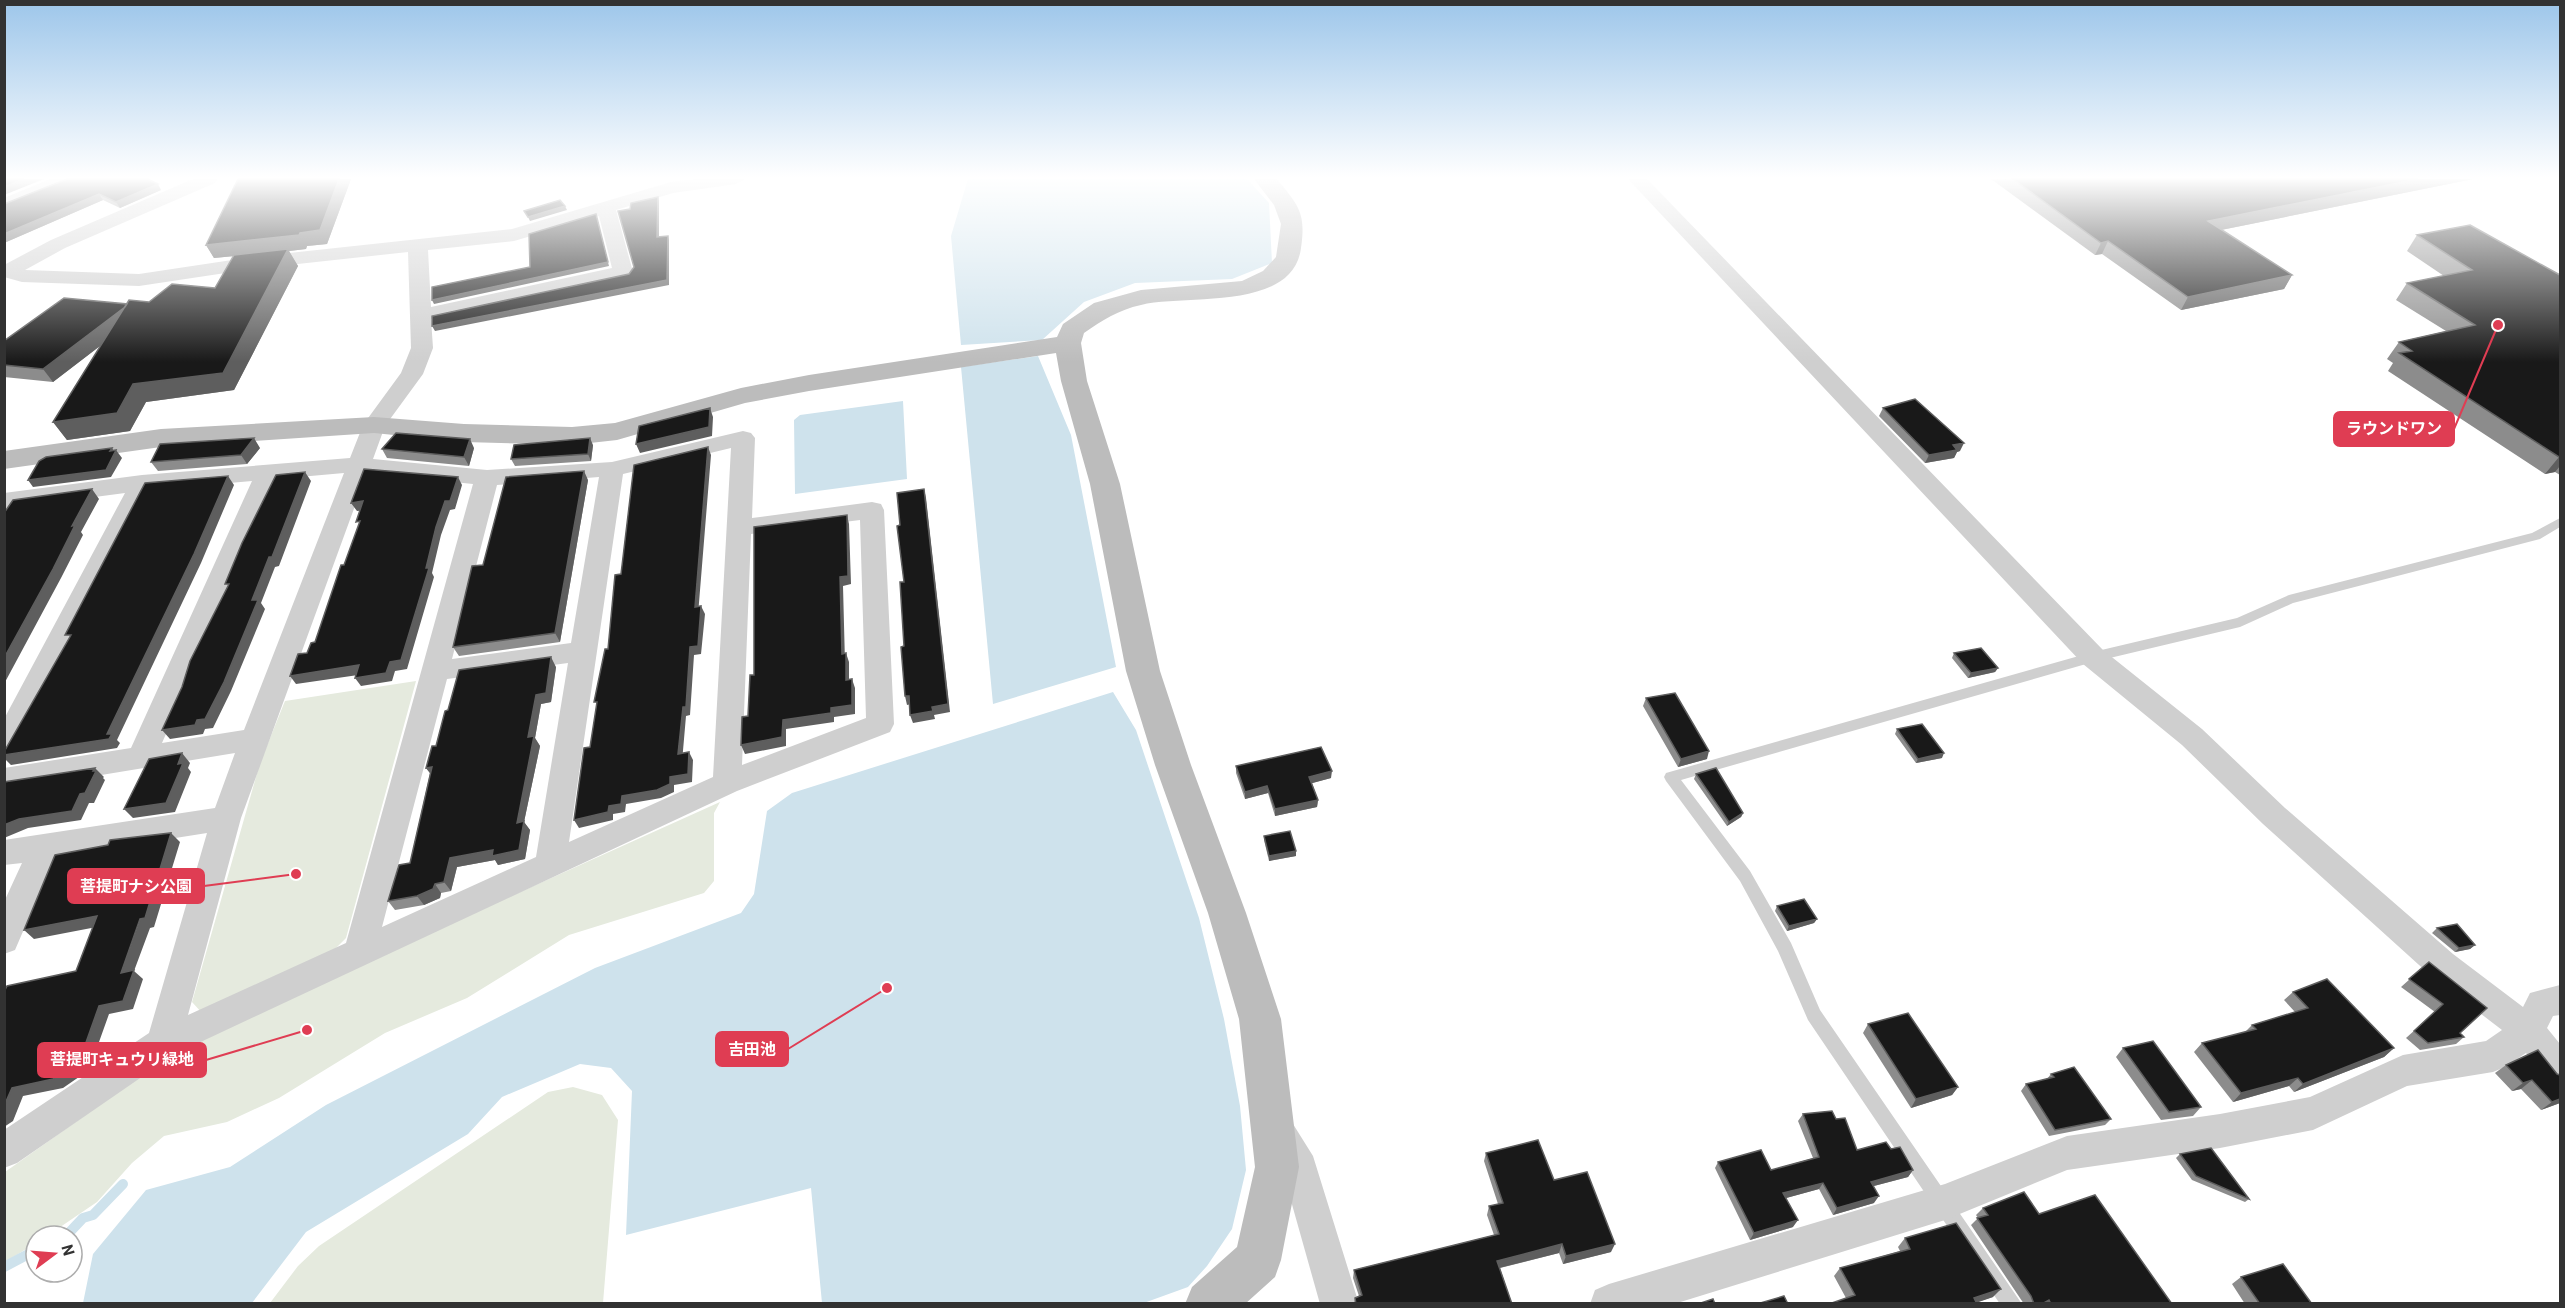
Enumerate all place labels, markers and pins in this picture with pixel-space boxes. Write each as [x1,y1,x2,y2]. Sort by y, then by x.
callout: ラウンドワン [2334,412,2454,446]
callout: 菩提町ナシ公園 [68,869,204,903]
callout: 吉田池 [716,1032,788,1066]
callout: 菩提町キュウリ緑地 [38,1043,206,1077]

